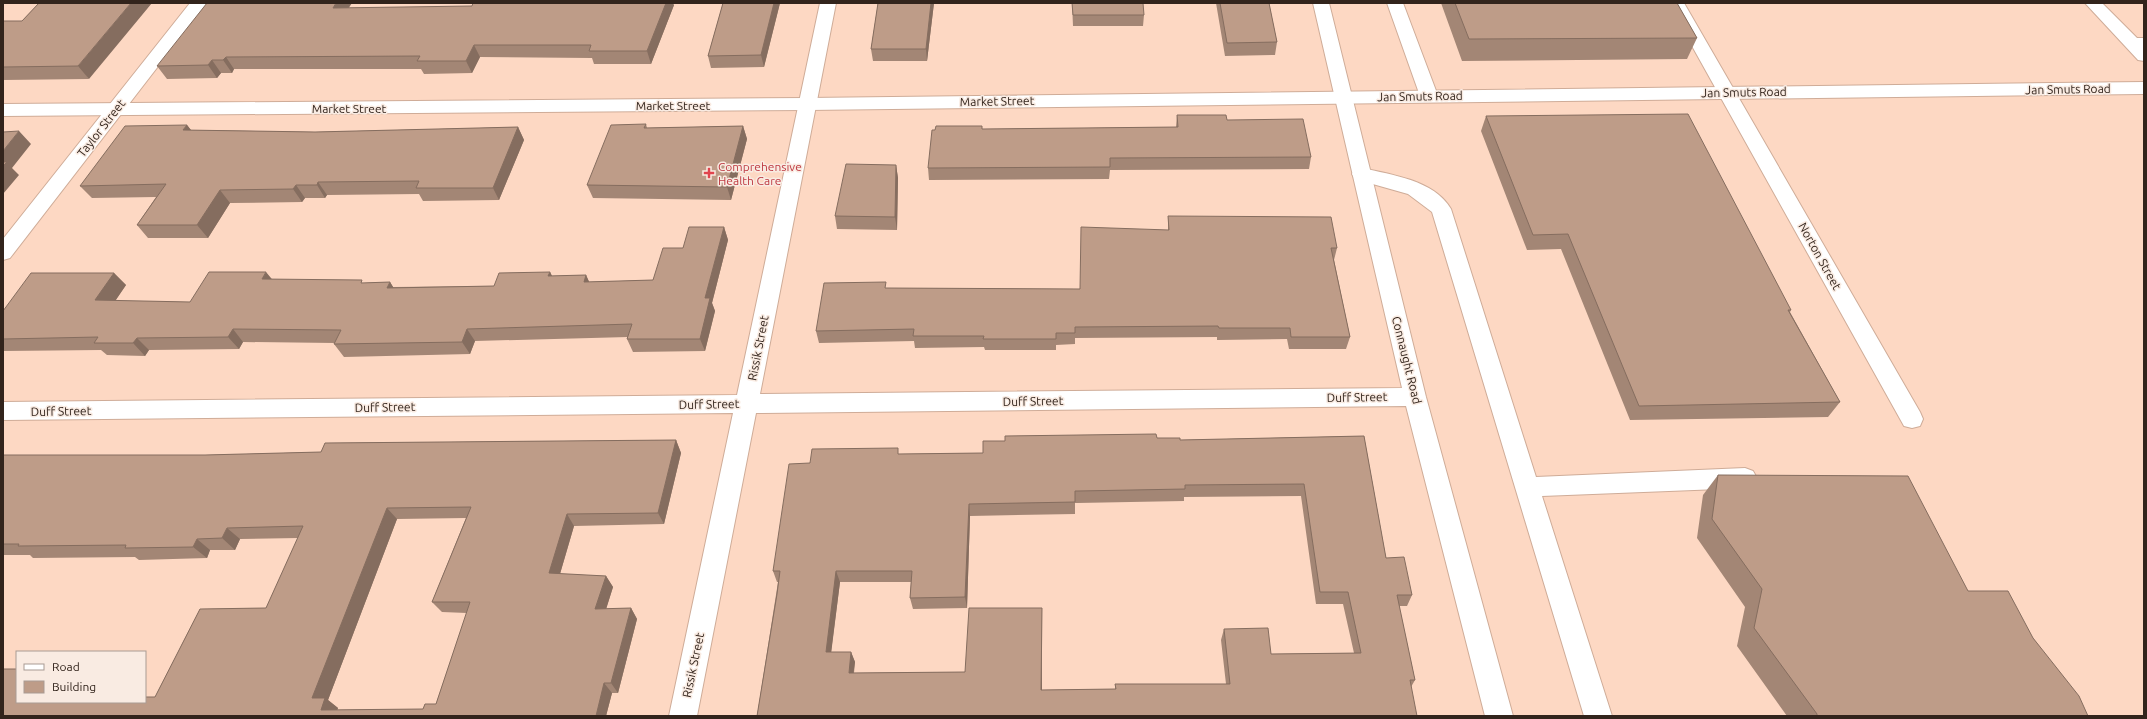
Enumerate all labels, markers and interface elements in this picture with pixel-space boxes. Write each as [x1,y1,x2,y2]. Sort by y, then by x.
street label: Jan Smuts Road [2025,82,2111,96]
street label: Jan Smuts Road [1701,85,1787,99]
street label: Jan Smuts Road [1377,89,1463,103]
street label: Market Street [960,94,1035,108]
street label: Taylor Street [75,97,128,159]
street label: Market Street [636,99,711,112]
street label: Market Street [312,102,387,115]
place label: Comprehensive Health Care [718,160,802,187]
marker: Comprehensive Health Care [703,167,715,179]
street label: Norton Street [1796,220,1844,292]
street label: Rissik Street [745,314,771,382]
street label: Connaught Road [1390,315,1424,405]
street label: Duff Street [1327,390,1388,404]
street label: Duff Street [1003,394,1064,408]
street label: Duff Street [679,397,740,411]
street label: Duff Street [355,400,416,414]
street label: Duff Street [31,404,92,418]
street label: Rissik Street [680,631,706,699]
legend [16,651,146,703]
text: Road [52,660,80,673]
text: Building [52,680,96,693]

